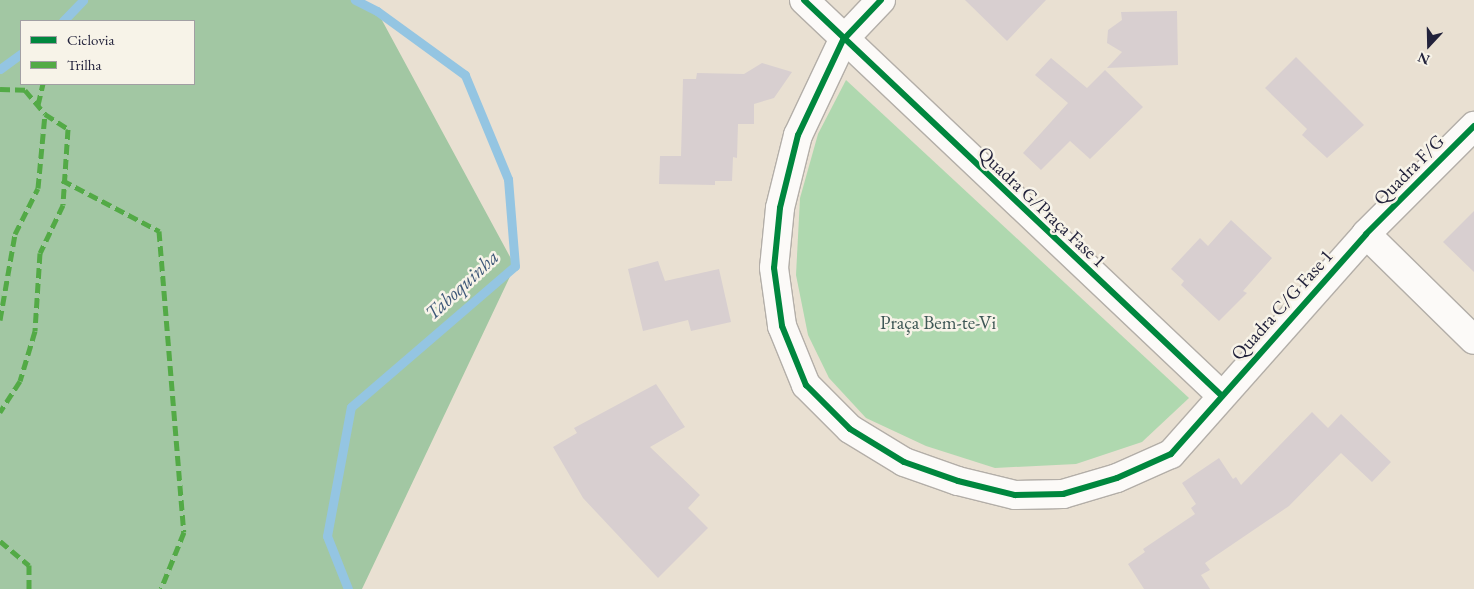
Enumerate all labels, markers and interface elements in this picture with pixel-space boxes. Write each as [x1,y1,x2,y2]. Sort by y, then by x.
legend [20,20,195,85]
north arrow [1404,20,1454,70]
text: Ciclovia [67,30,114,49]
text: N [1415,49,1432,69]
text: Trilha [67,55,102,74]
street label: Quadra F/G [1369,130,1449,210]
street label: Quadra G/Praça Fase 1 [973,142,1111,272]
water label: Taboquinha [420,245,504,325]
street label: Quadra C/G Fase 1 [1226,245,1338,365]
park label: Praça Bem-te-Vi [880,312,996,334]

